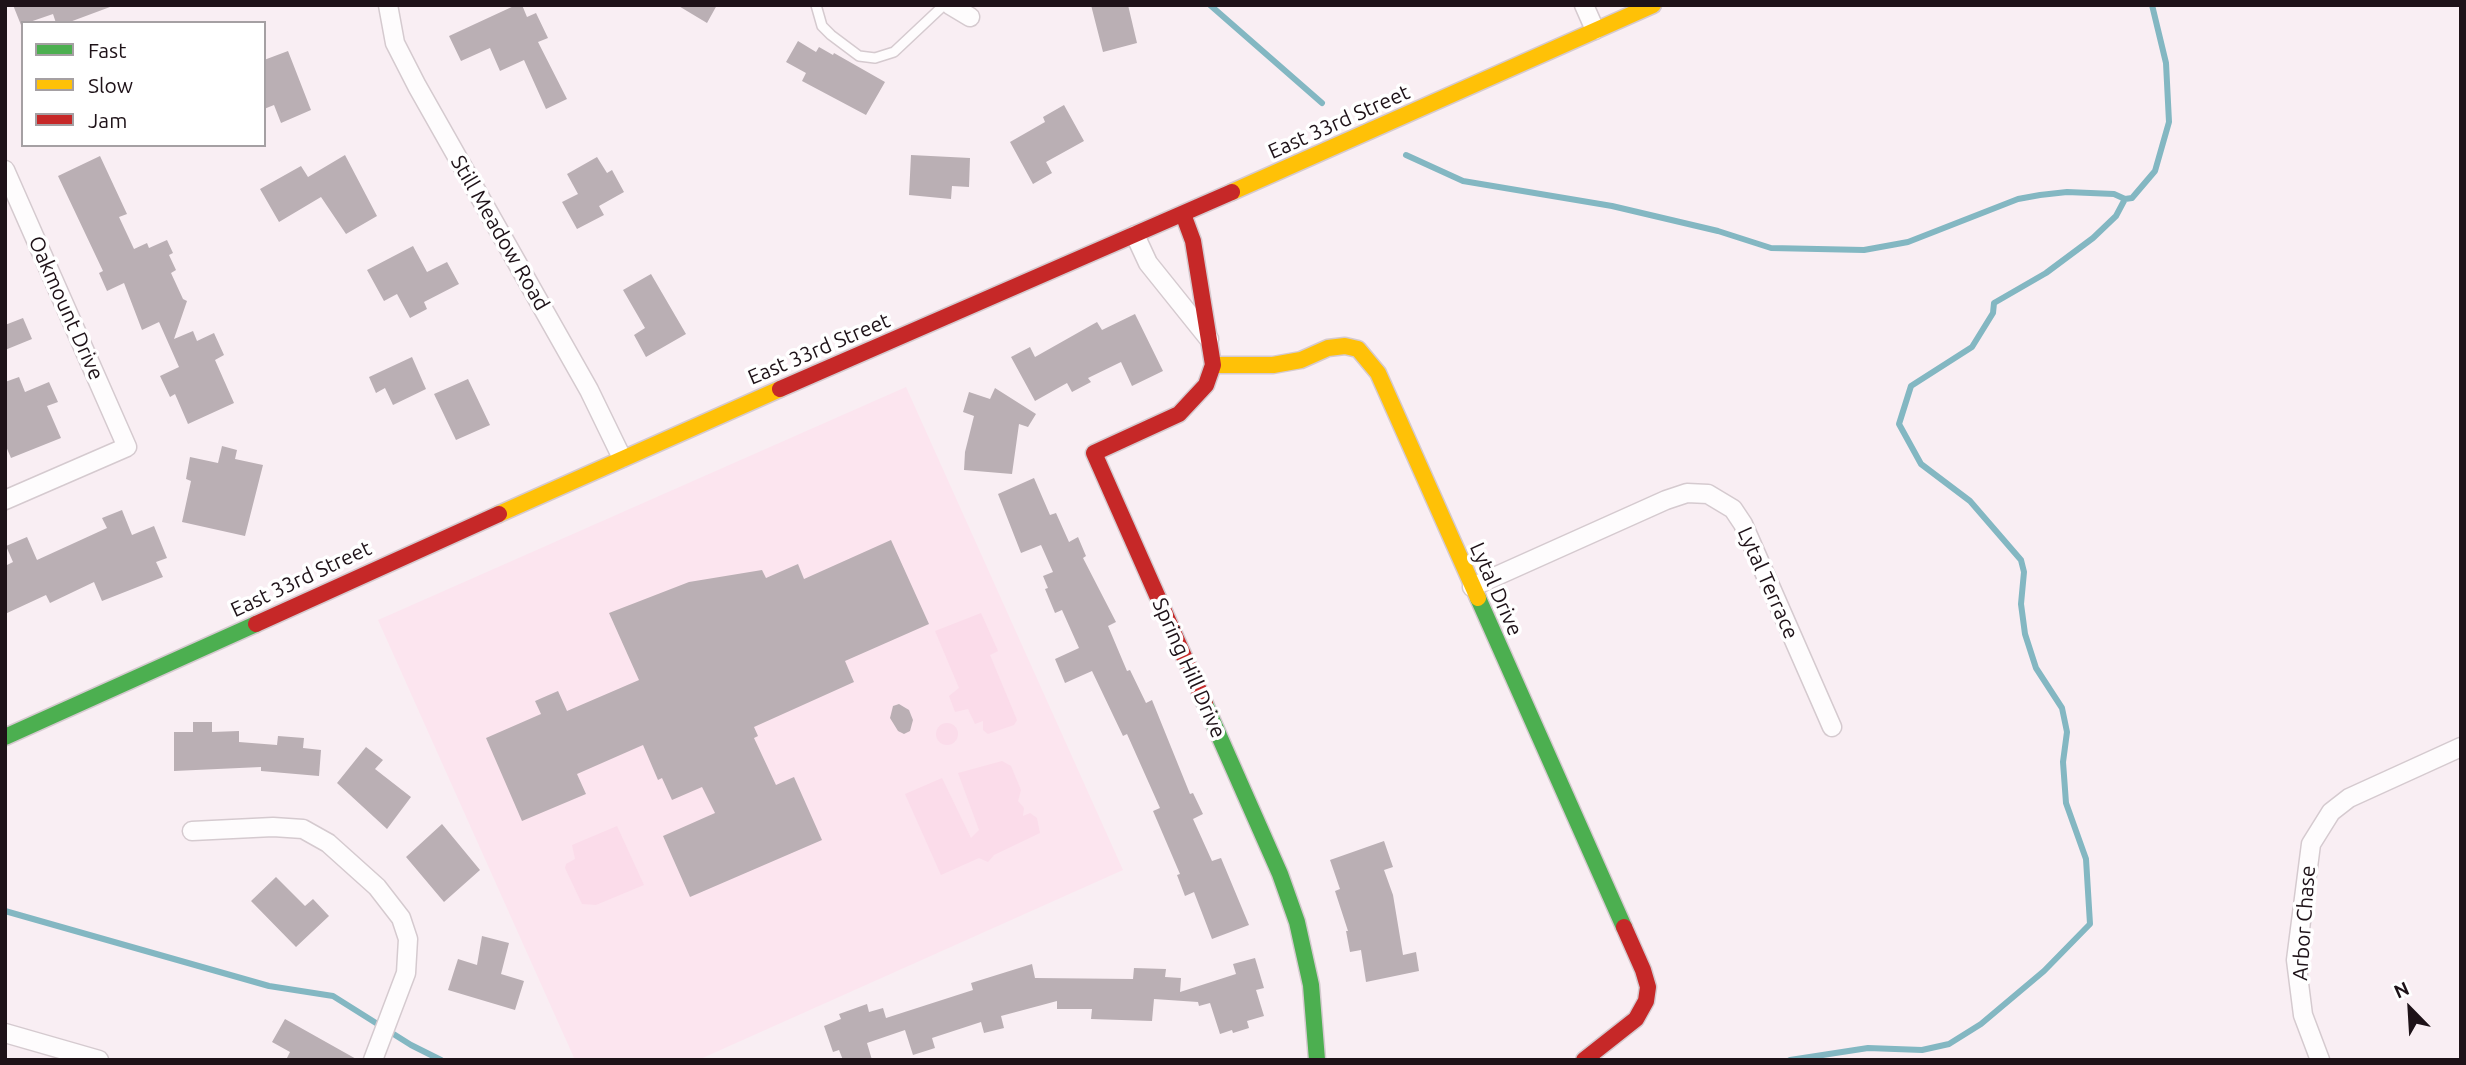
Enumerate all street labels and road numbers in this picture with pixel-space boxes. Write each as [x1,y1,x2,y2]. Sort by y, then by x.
street label: East 33rd Street [1264,80,1414,164]
street label: Still Meadow Road [445,151,555,315]
street label: Oakmount Drive [23,232,109,384]
street label: East 33rd Street [744,308,894,390]
street label: Lytal Terrace [1732,523,1804,643]
street label: East 33rd Street [227,535,375,623]
street label: Lytal Drive [1464,538,1528,640]
street label: Spring Hill Drive [1147,594,1231,742]
street label: Arbor Chase [2287,865,2321,981]

